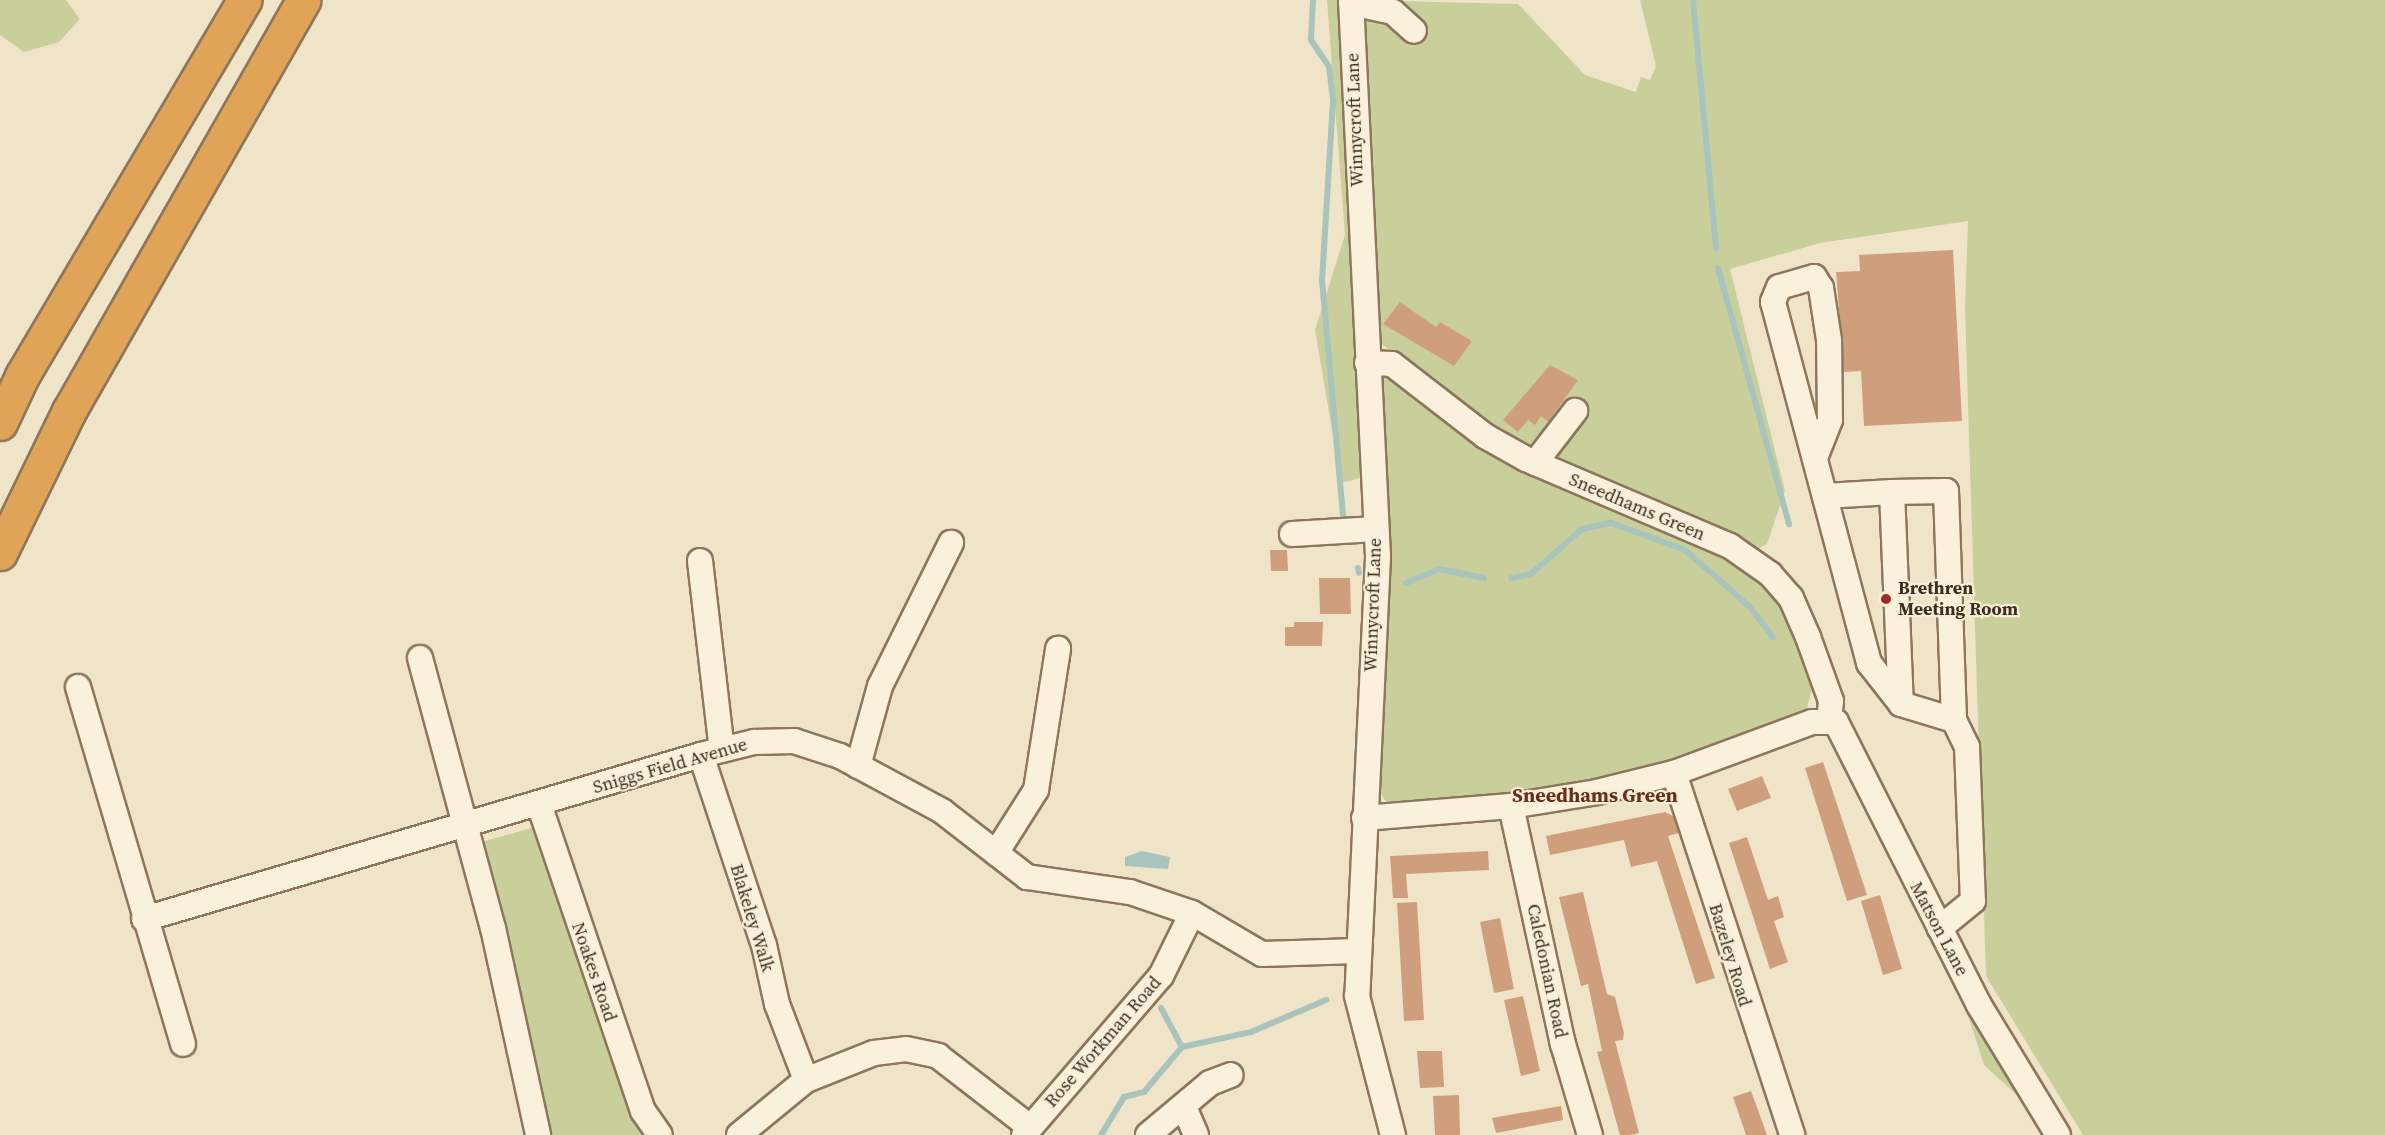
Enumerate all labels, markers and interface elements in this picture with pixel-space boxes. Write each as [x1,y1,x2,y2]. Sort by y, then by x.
street label: Winnycroft Lane [1342,53,1368,187]
street label: Sneedhams Green [1566,469,1708,545]
street label: Winnycroft Lane [1360,538,1386,672]
place label: Brethren Meeting Room [1898,578,2018,620]
marker: Brethren Meeting Room [1879,592,1893,606]
street label: Sniggs Field Avenue [590,734,750,798]
district label: Sneedhams Green [1512,783,1678,807]
street label: Blakeley Walk [725,861,779,975]
street label: Matson Lane [1905,878,1973,980]
street label: Bazeley Road [1704,901,1756,1009]
street label: Caledonian Road [1522,902,1572,1040]
street label: Noakes Road [567,920,621,1024]
street label: Rose Workman Road [1040,972,1166,1112]

